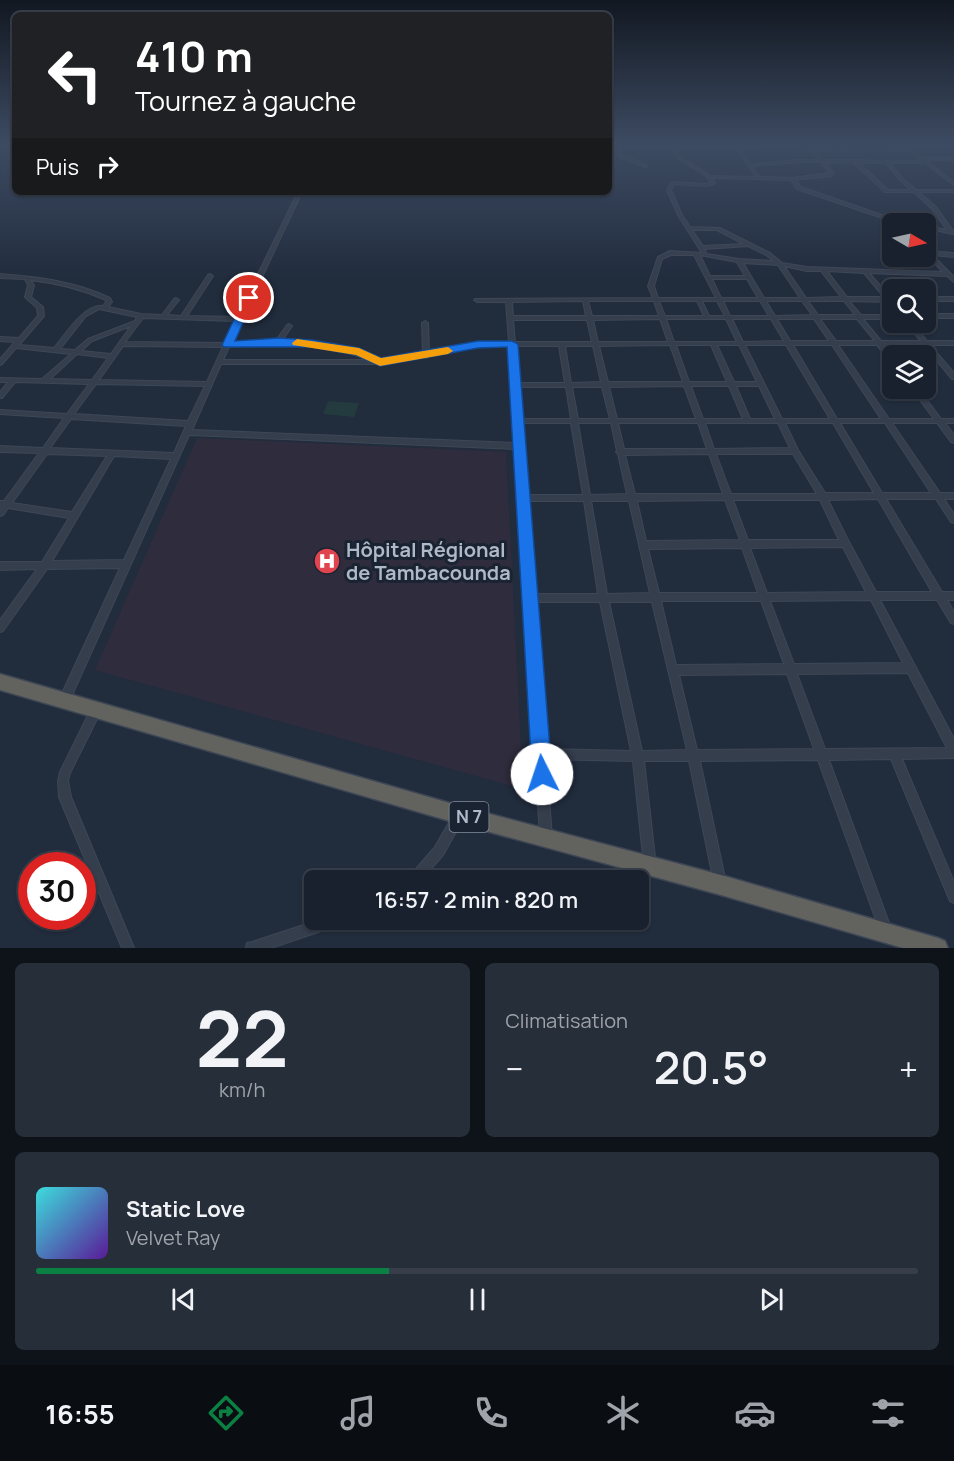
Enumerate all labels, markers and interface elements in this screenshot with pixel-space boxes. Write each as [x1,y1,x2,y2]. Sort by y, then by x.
text: 410 m [135,27,253,85]
icon: left [36,36,114,114]
text: Tournez à gauche [135,82,356,119]
icon: right [91,150,124,183]
text: Puis [36,152,79,182]
north arrow [882,213,936,267]
map controls [882,213,936,399]
pin [223,272,274,323]
button: search [882,279,936,333]
icon: arrive [232,281,265,314]
button: layers [882,345,936,399]
place label: Hôpital Régional de Tambacounda [346,536,511,586]
hospital icon: Hôpital Régional de Tambacounda [312,546,342,576]
position arrow [510,742,574,806]
road number: N 7 [450,802,488,832]
speed limit sign: 30 [18,852,96,930]
text: 16:57 · 2 min · 820 m [375,885,578,915]
text: 22 [196,984,289,1090]
text: Climatisation [506,1007,628,1034]
text: 20.5° [654,1036,769,1098]
text: − [506,1046,523,1091]
text: + [899,1046,918,1091]
text: km/h [219,1076,266,1103]
text: Static Love [126,1194,245,1224]
text: Velvet Ray [126,1224,220,1251]
icon: previous [167,1283,200,1316]
icon: pause [461,1283,494,1316]
icon: next [755,1283,788,1316]
icon: directions [205,1392,247,1434]
icon: music [337,1392,379,1434]
icon: phone [470,1392,512,1434]
icon: climate [602,1392,644,1434]
icon: car [734,1392,776,1434]
icon: filters [867,1392,909,1434]
text: 16:55 [45,1395,115,1432]

